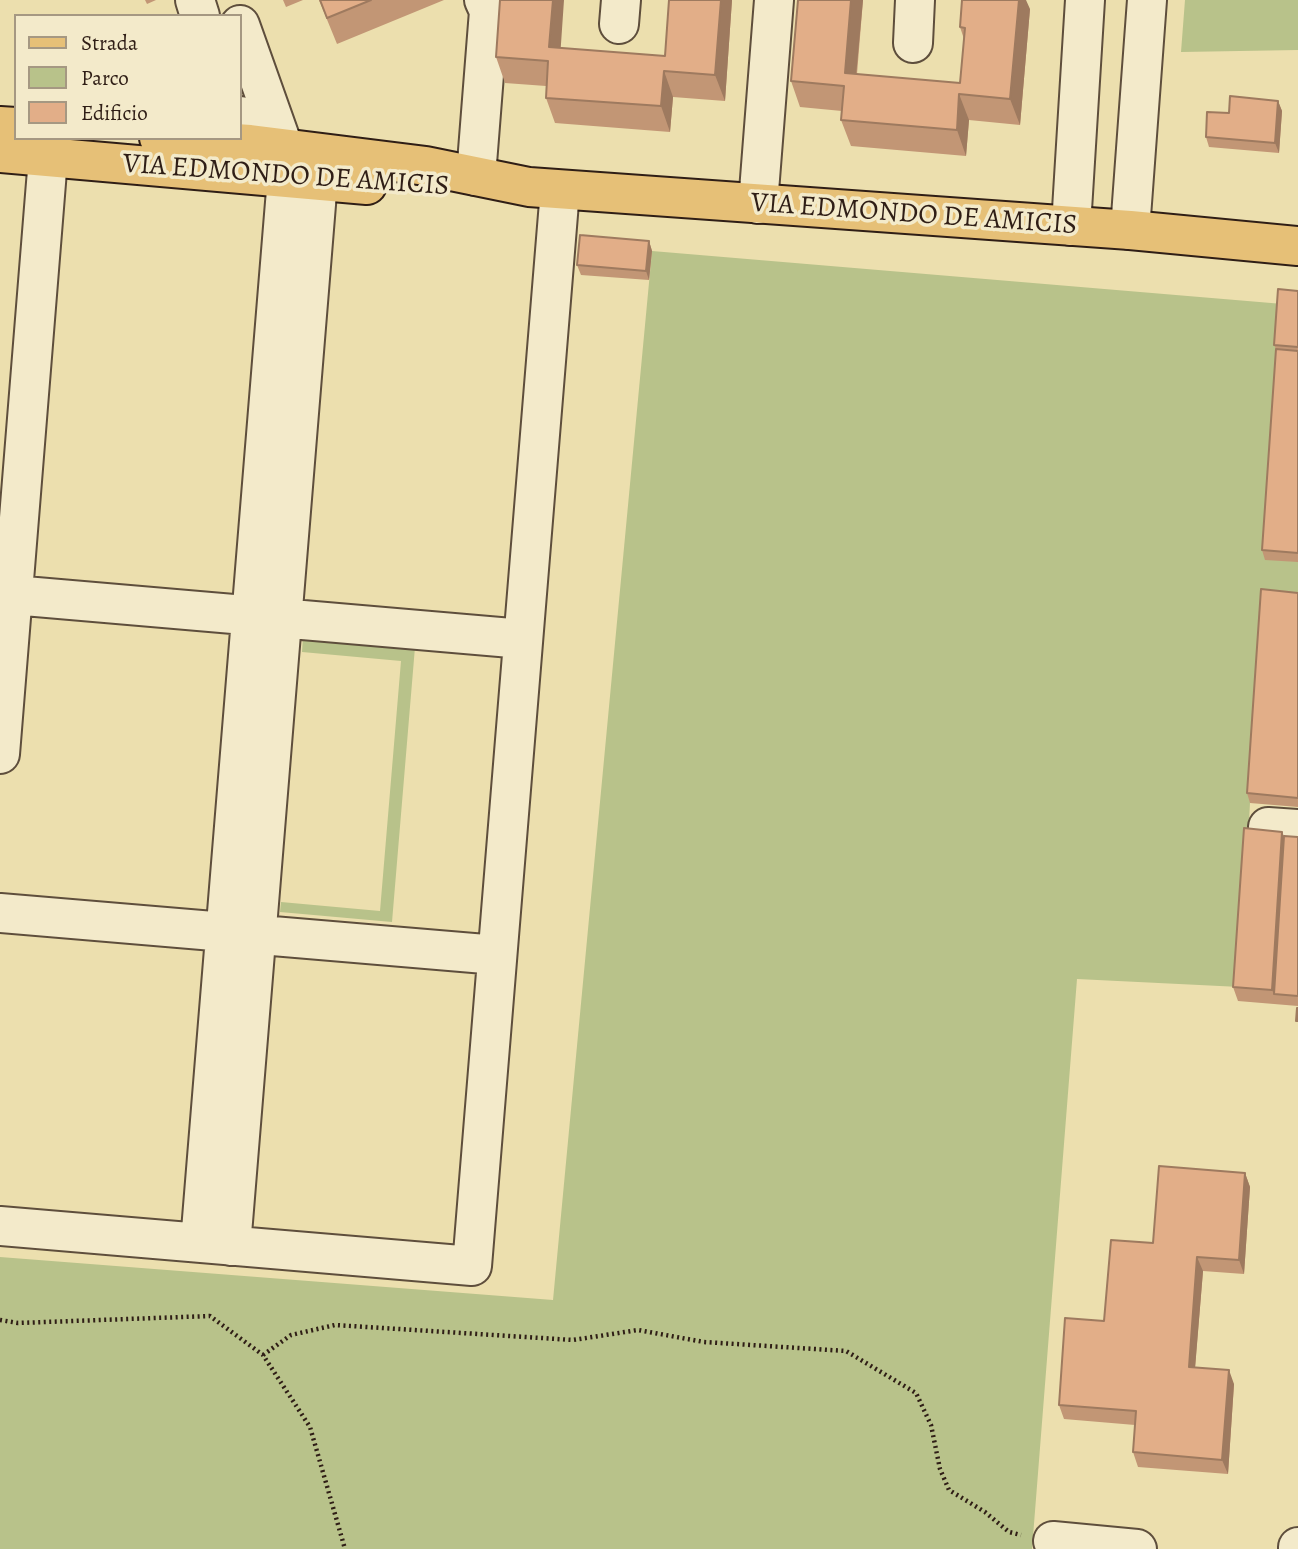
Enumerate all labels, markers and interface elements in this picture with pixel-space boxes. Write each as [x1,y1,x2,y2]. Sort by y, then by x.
legend [14,14,242,140]
text: Strada [81,29,138,57]
text: Parco [81,64,129,92]
text: Edificio [81,99,148,127]
street label: VIA EDMONDO DE AMICIS [122,148,450,204]
street label: VIA EDMONDO DE AMICIS [750,187,1078,243]

